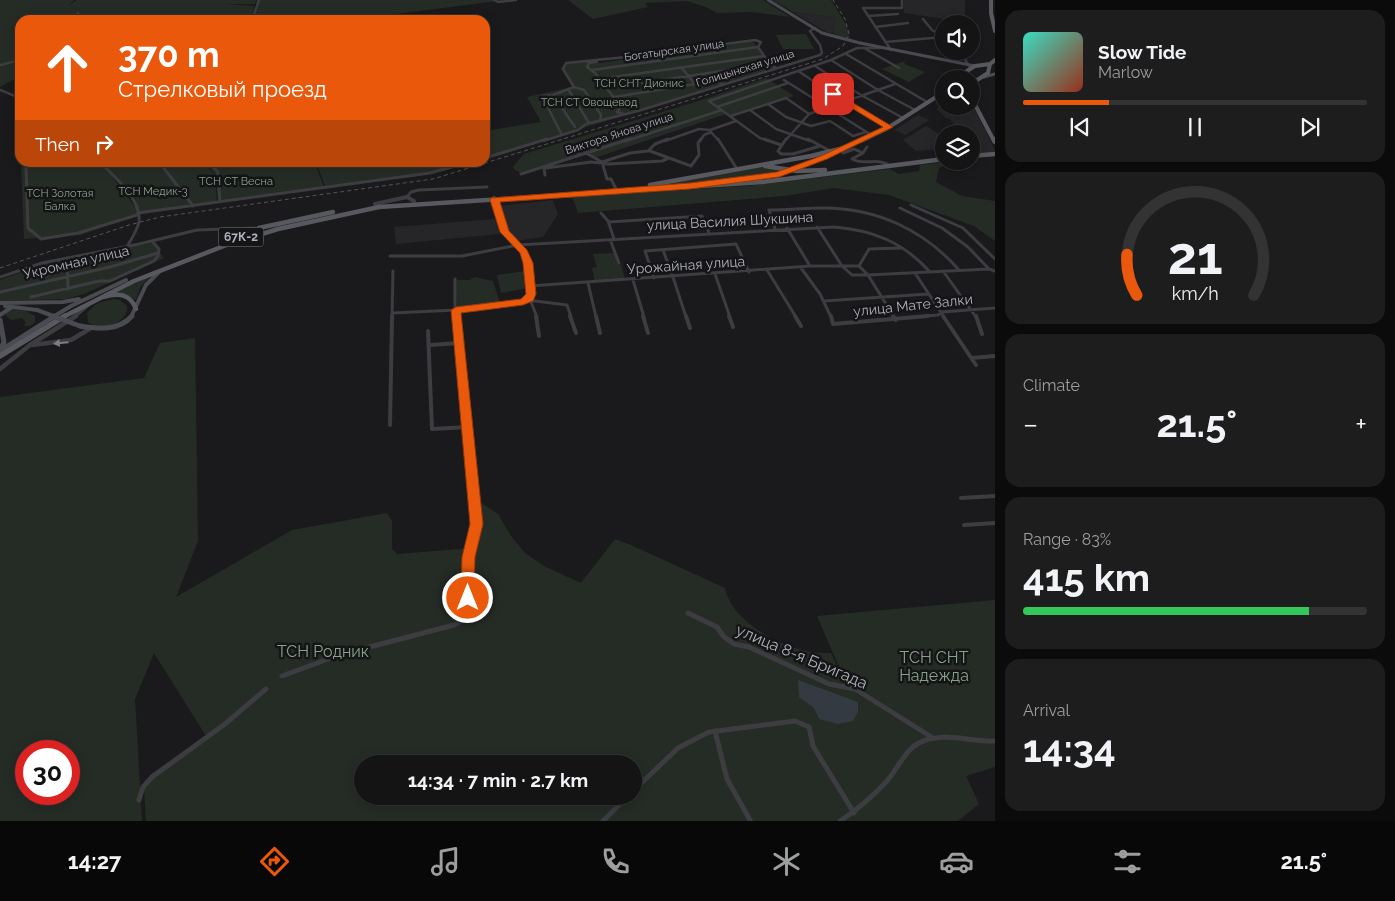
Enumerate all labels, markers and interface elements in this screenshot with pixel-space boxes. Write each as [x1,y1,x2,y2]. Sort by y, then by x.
map controls [935,15,980,170]
button: sound [935,15,980,60]
text: 370 m [118,34,220,75]
icon: ahead [35,35,100,100]
street label: Богатырская улица [623,37,725,64]
text: Slow Tide [1098,41,1187,63]
street label: Голицынская улица [694,47,796,90]
text: Marlow [1098,63,1153,82]
button: search [935,70,980,115]
pin [812,73,854,115]
text: Стрелковый проезд [118,76,327,102]
park label: ТСН СНТ Дионис [594,77,684,90]
icon: arrive [819,80,847,108]
park label: ТСН СТ Овощевод [541,96,638,109]
street label: Виктора Янова улица [564,110,675,157]
icon: previous [1066,113,1094,141]
icon: pause [1181,113,1209,141]
icon: next [1296,113,1324,141]
button: layers [935,125,980,170]
icon: right [90,130,118,158]
text: Then [35,133,80,155]
park label: ТСН СТ Весна [199,175,273,188]
park label: ТСН Медик-3 [118,185,188,198]
park label: ТСН Золотая Балка [26,187,94,213]
street label: улица Василия Шукшина [646,209,814,233]
text: 21 [1167,225,1223,286]
road number: 67К-2 [218,228,264,246]
street label: Укромная улица [21,242,131,282]
street label: Урожайная улица [626,253,746,277]
text: km/h [1171,283,1219,304]
street label: улица Мате Залки [852,291,974,319]
one-way arrow [52,339,68,347]
text: Climate [1023,376,1080,395]
text: 21.5° [1156,401,1237,446]
text: − [1023,408,1038,441]
text: + [1355,408,1367,441]
text: Range · 83% [1023,530,1111,549]
text: 415 km [1023,555,1150,600]
position arrow [441,571,493,623]
street label: улица 8-я Бригада [733,620,870,693]
park label: ТСН Родник [277,642,369,661]
park label: ТСН СНТ Надежда [899,648,969,685]
text: Arrival [1023,701,1070,720]
text: 14:34 [1023,726,1116,771]
speed limit sign: 30 [15,740,80,805]
text: 14:34 · 7 min · 2.7 km [408,769,588,791]
icon: directions [257,844,292,879]
icon: music [428,844,463,879]
icon: phone [598,844,633,879]
icon: climate [769,844,804,879]
icon: car [939,844,974,879]
icon: filters [1110,844,1145,879]
text: 14:27 [68,848,121,874]
text: 21.5° [1280,848,1327,874]

